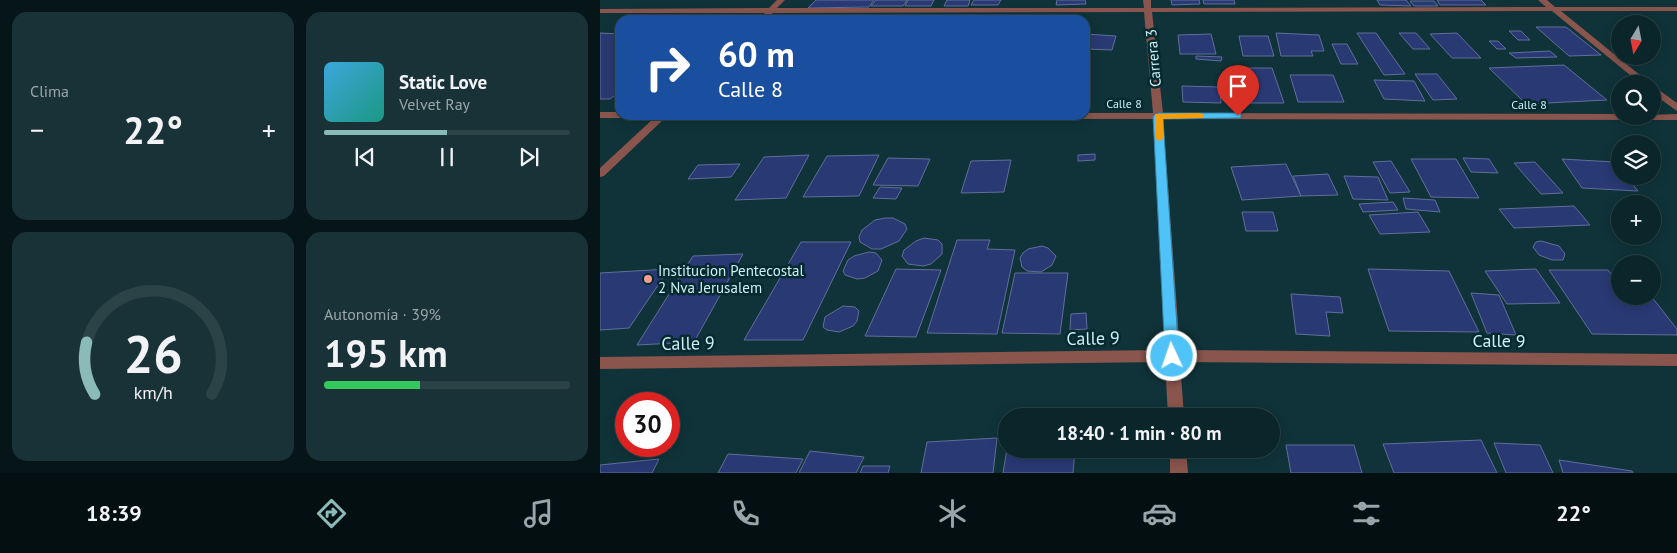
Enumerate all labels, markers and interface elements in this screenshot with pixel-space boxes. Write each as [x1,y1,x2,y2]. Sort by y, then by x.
north arrow [1611,15,1661,65]
map controls [1611,15,1661,305]
street label: Carrera 3 [1141,28,1165,88]
text: 60 m [718,31,795,77]
icon: right [635,35,700,100]
pin [1217,65,1259,116]
text: Static Love [399,70,487,94]
icon: arrive [1224,72,1252,100]
text: Calle 8 [718,75,783,103]
button: search [1611,75,1661,125]
text: Clima [30,81,69,101]
text: Velvet Ray [399,94,470,114]
street label: Calle 8 [1106,96,1142,111]
street label: Calle 8 [1511,97,1547,112]
text: 22° [123,105,183,154]
text: − [30,111,44,148]
text: + [262,111,276,148]
button: layers [1611,135,1661,185]
icon: previous [351,143,379,171]
icon: pause [433,143,461,171]
icon: next [515,143,543,171]
button: + [1611,195,1661,245]
button: − [1611,255,1661,305]
place label: Institucion Pentecostal 2 Nva Jerusalem [658,261,805,297]
marker: Institucion Pentecostal 2 Nva Jerusalem [642,273,654,285]
text: Autonomía · 39% [324,304,441,324]
text: 26 [124,320,182,387]
street label: Calle 9 [1066,326,1120,350]
text: 195 km [324,328,448,377]
position arrow [1145,329,1197,381]
street label: Calle 9 [1472,329,1526,352]
street label: Calle 9 [661,331,715,355]
text: km/h [133,381,173,404]
speed limit sign: 30 [615,392,680,457]
text: 18:40 · 1 min · 80 m [1056,421,1222,445]
icon: directions [314,496,349,531]
icon: music [521,496,556,531]
icon: phone [728,496,763,531]
icon: climate [935,496,970,531]
icon: car [1142,496,1177,531]
icon: filters [1349,496,1384,531]
text: 18:39 [86,499,142,527]
text: 22° [1556,499,1591,527]

